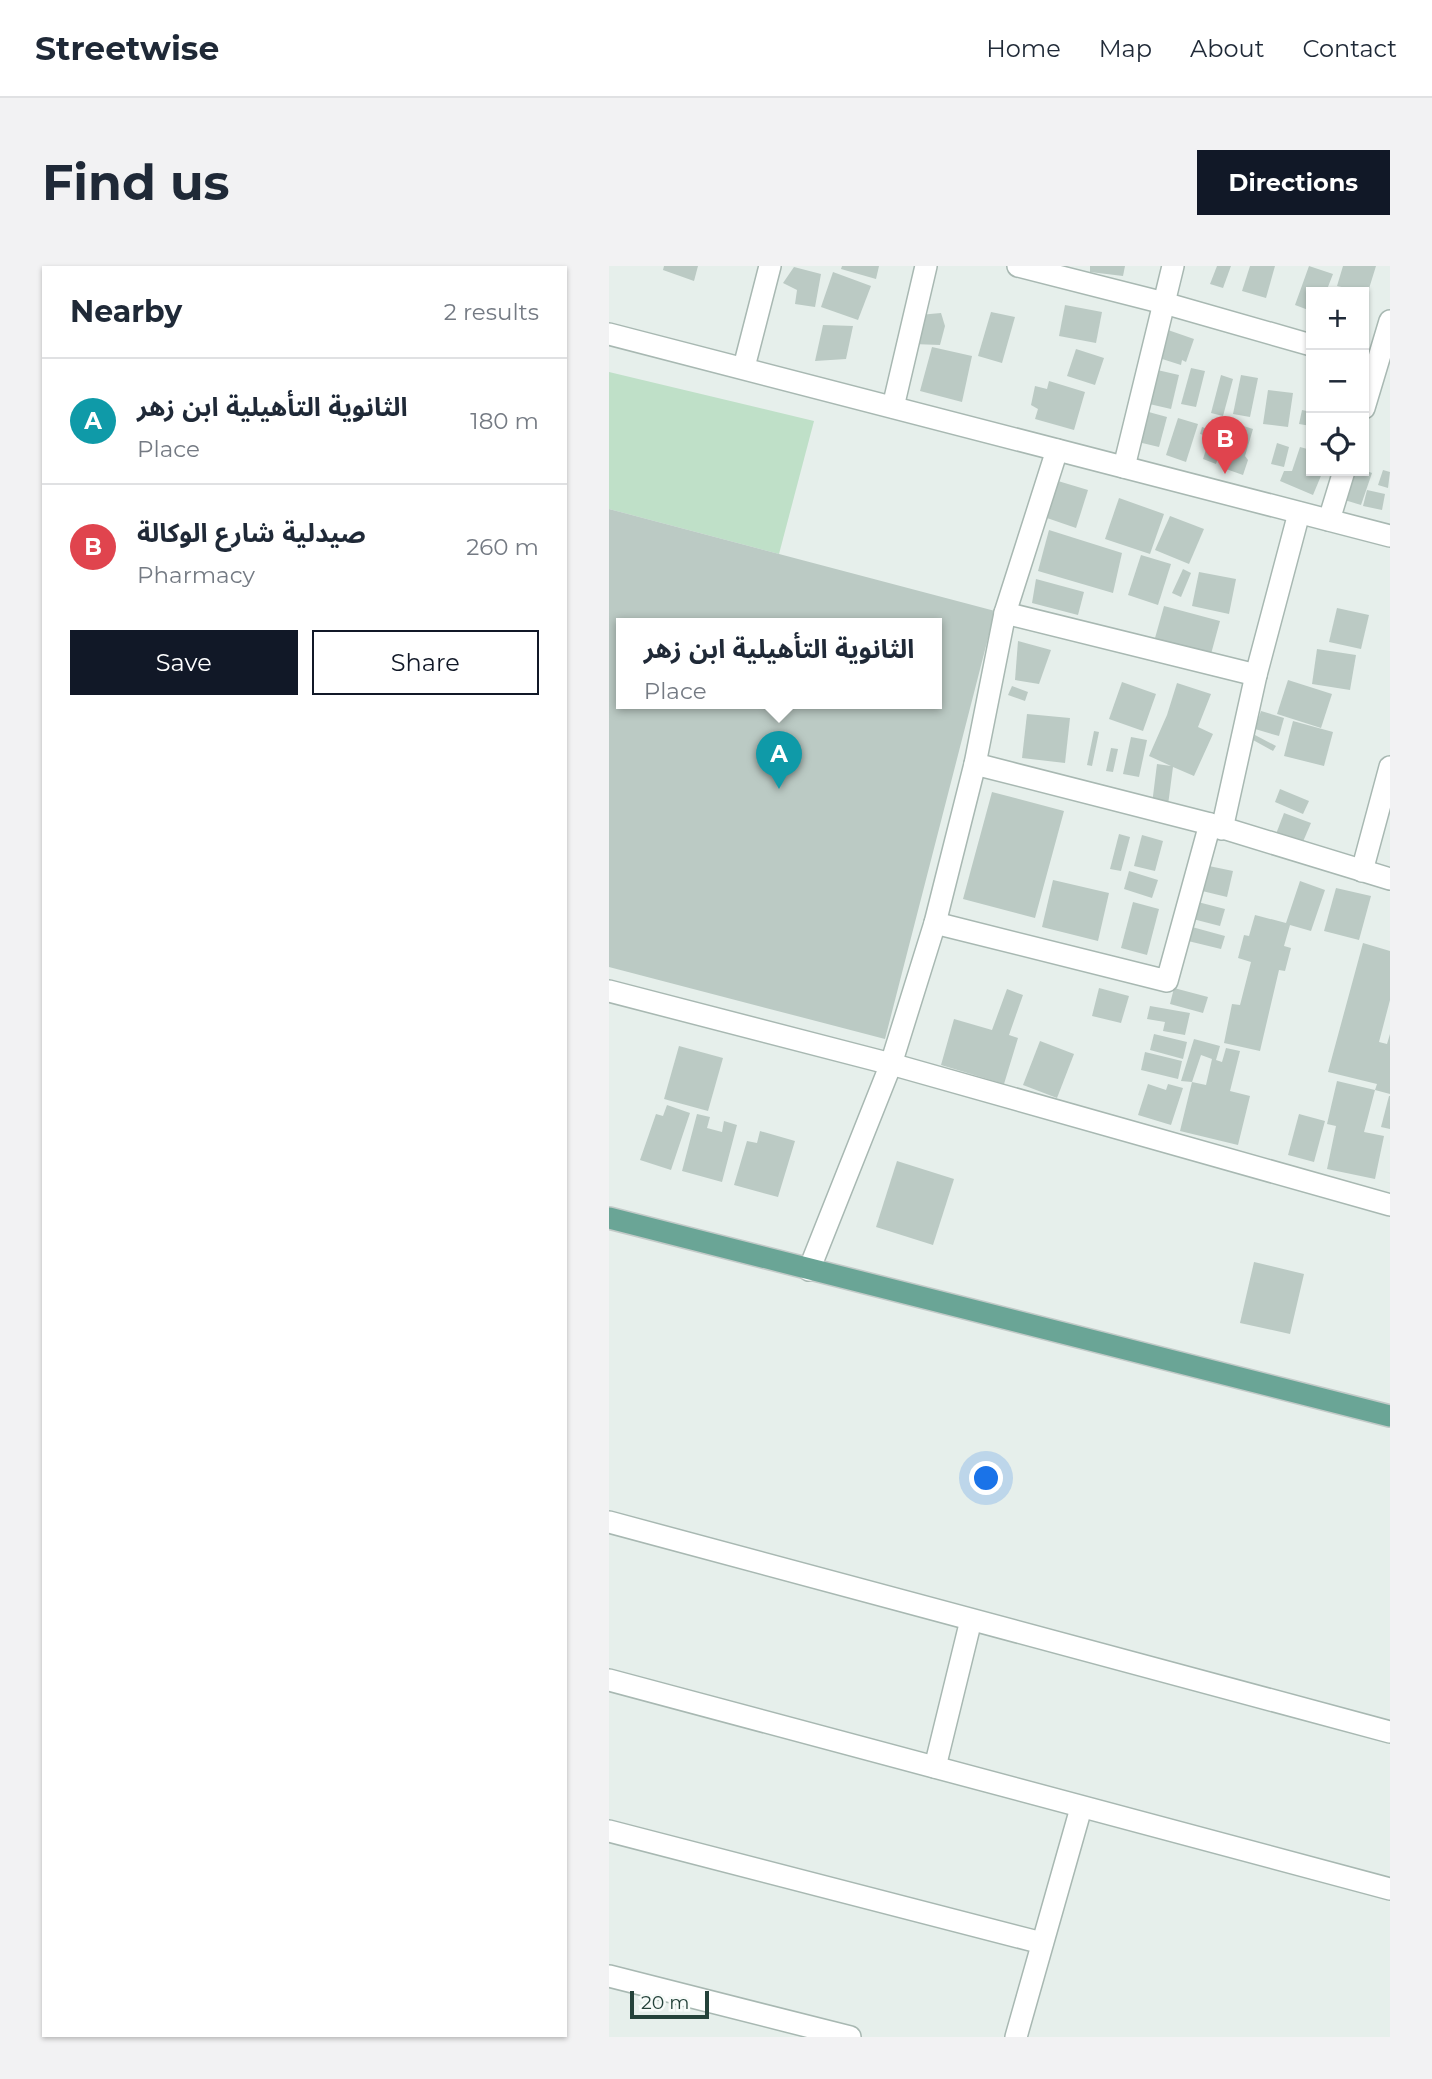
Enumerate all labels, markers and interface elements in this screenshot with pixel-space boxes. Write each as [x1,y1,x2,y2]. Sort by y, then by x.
text: Streetwise [35,28,219,68]
text: Home [986,34,1061,63]
text: Map [1099,34,1152,63]
text: About [1190,34,1264,63]
text: Contact [1302,34,1397,63]
button: Directions [1197,150,1390,215]
text: Find us [42,153,230,212]
map controls [1306,287,1369,476]
button: + [1306,287,1369,350]
text: Nearby [70,293,182,330]
text: 2 results [444,298,539,326]
button: − [1306,350,1369,413]
text: الثانوية التأهيلية ابن زهر [137,391,408,423]
text: A [84,407,102,435]
text: 180 m [470,407,539,435]
button: locate [1306,413,1369,476]
pin: B [1202,416,1248,474]
text: Place [137,435,200,463]
text: صيدلية شارع الوكالة [137,517,366,549]
text: B [84,533,102,561]
text: 260 m [466,533,539,561]
text: Pharmacy [137,561,255,589]
popup [616,618,942,709]
button: Save [70,630,298,695]
button: Share [312,630,539,695]
text: الثانوية التأهيلية ابن زهر [644,633,914,665]
text: Place [644,677,707,705]
pin: A [756,731,802,789]
your location [969,1461,1003,1495]
scale bar [630,1988,709,2020]
text: 20 m [641,1991,689,2014]

